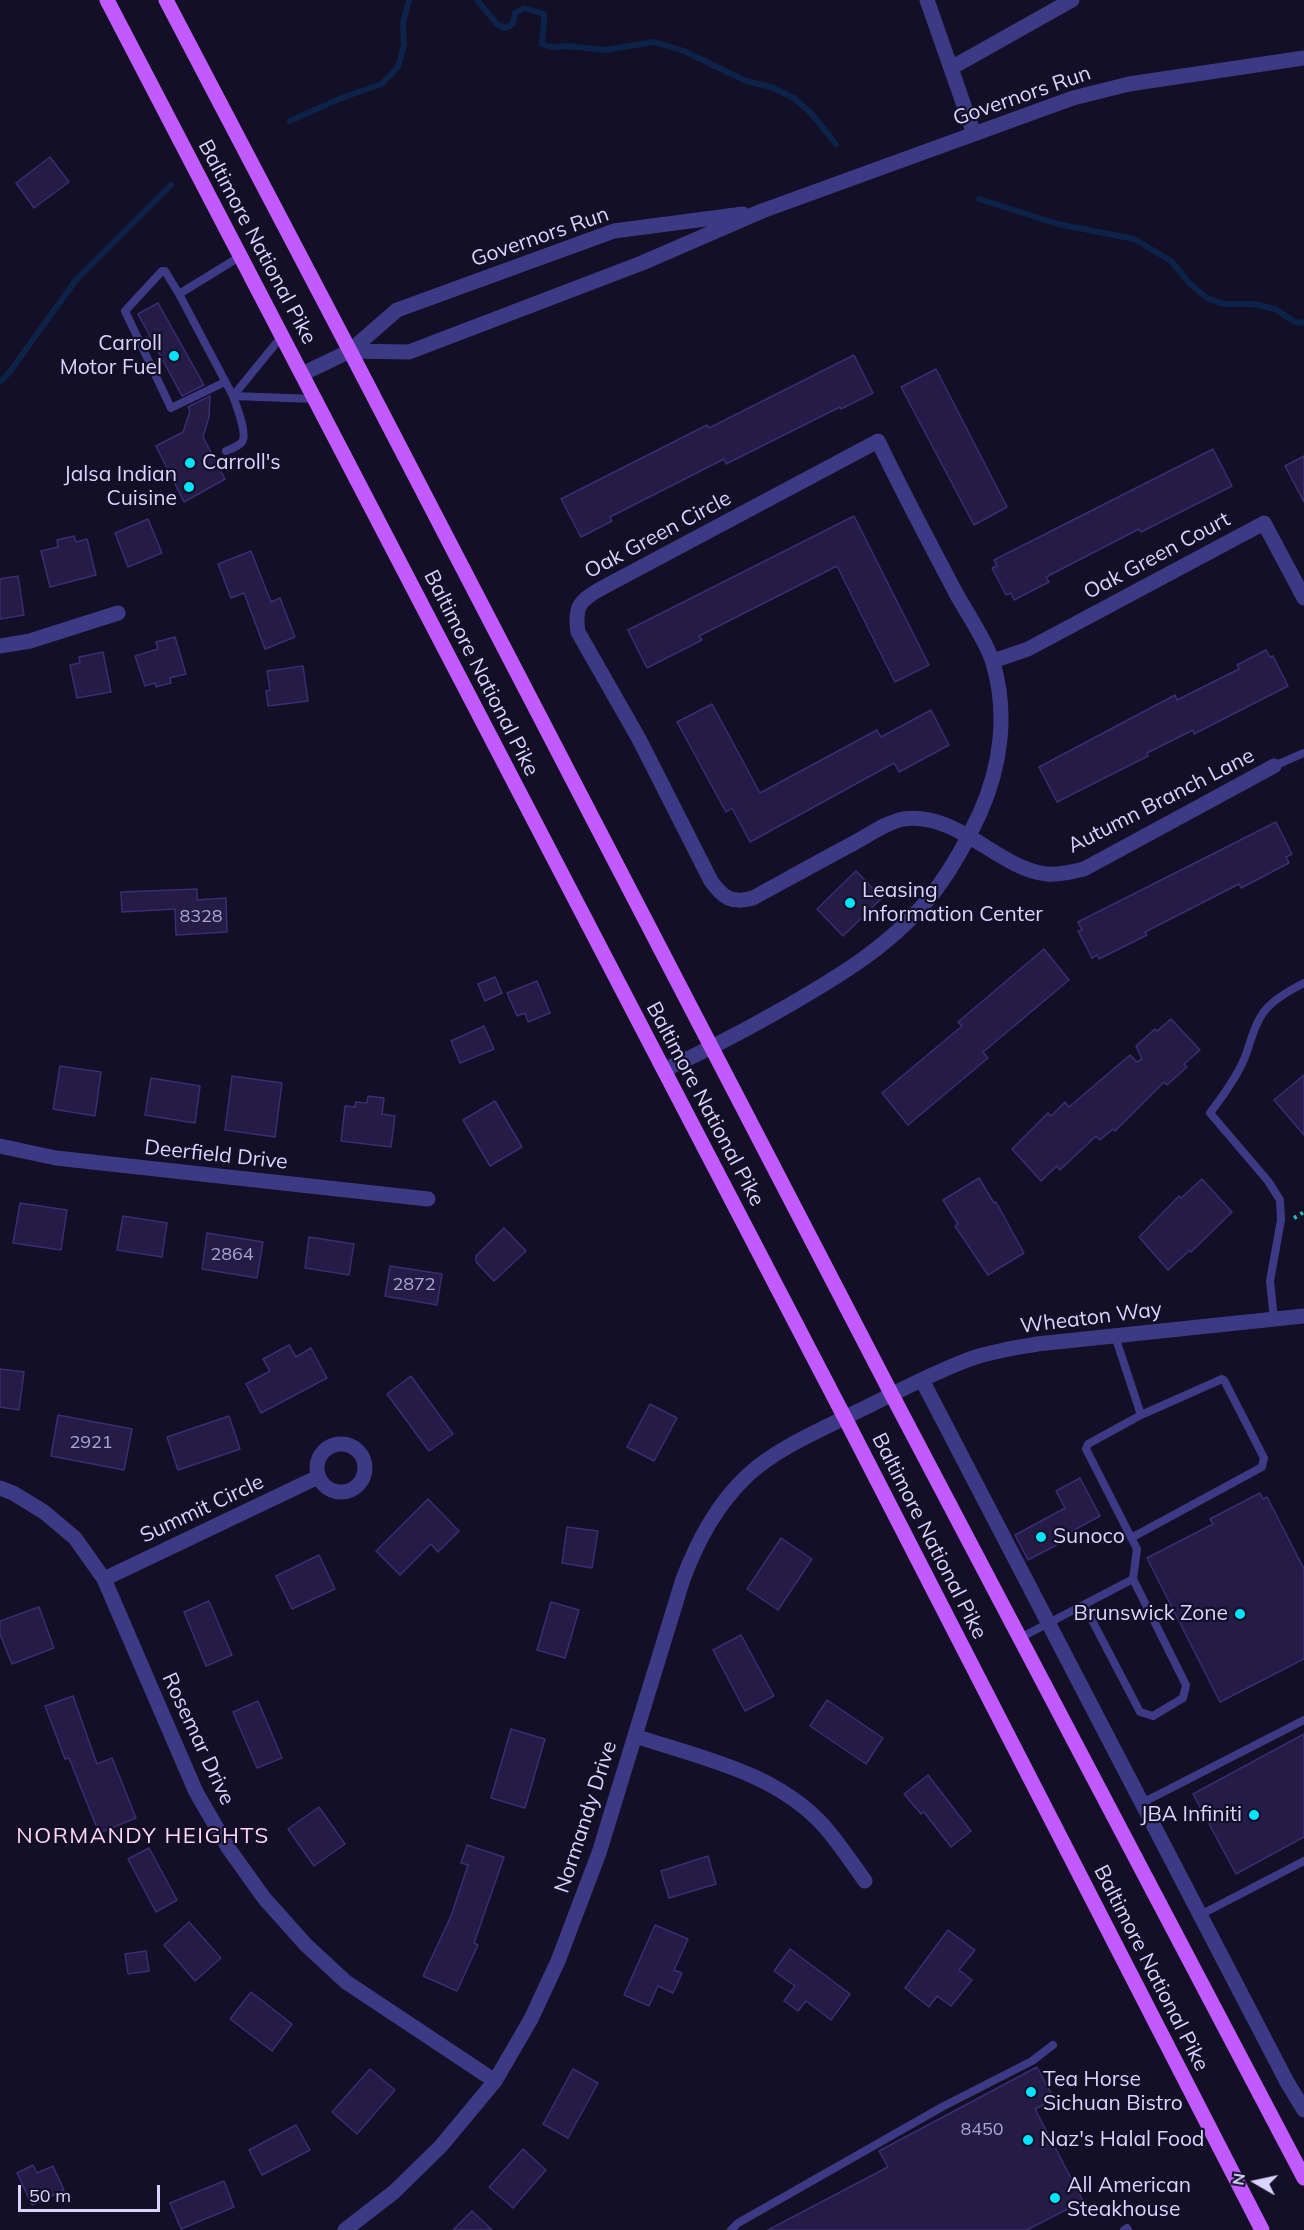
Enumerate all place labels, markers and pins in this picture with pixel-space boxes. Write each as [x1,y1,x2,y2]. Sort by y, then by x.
place label: Carroll Motor Fuel [60,331,162,381]
marker: Carroll Motor Fuel [167,349,181,363]
place label: Carroll's [202,450,281,476]
marker: Carroll's [183,456,197,470]
place label: Jalsa Indian Cuisine [64,462,177,512]
marker: Jalsa Indian Cuisine [182,480,196,494]
place label: Leasing Information Center [862,878,1043,928]
marker: Leasing Information Center [843,896,857,910]
place label: Sunoco [1053,1524,1125,1550]
marker: Sunoco [1034,1530,1048,1544]
place label: Brunswick Zone [1074,1601,1228,1627]
marker: Brunswick Zone [1233,1607,1247,1621]
place label: JBA Infiniti [1141,1802,1242,1828]
marker: JBA Infiniti [1247,1808,1261,1822]
place label: Tea Horse Sichuan Bistro [1043,2067,1183,2117]
marker: Tea Horse Sichuan Bistro [1024,2085,1038,2099]
place label: Naz's Halal Food [1040,2127,1204,2153]
marker: Naz's Halal Food [1021,2133,1035,2147]
place label: All American Steakhouse [1067,2173,1191,2223]
marker: All American Steakhouse [1048,2191,1062,2205]

